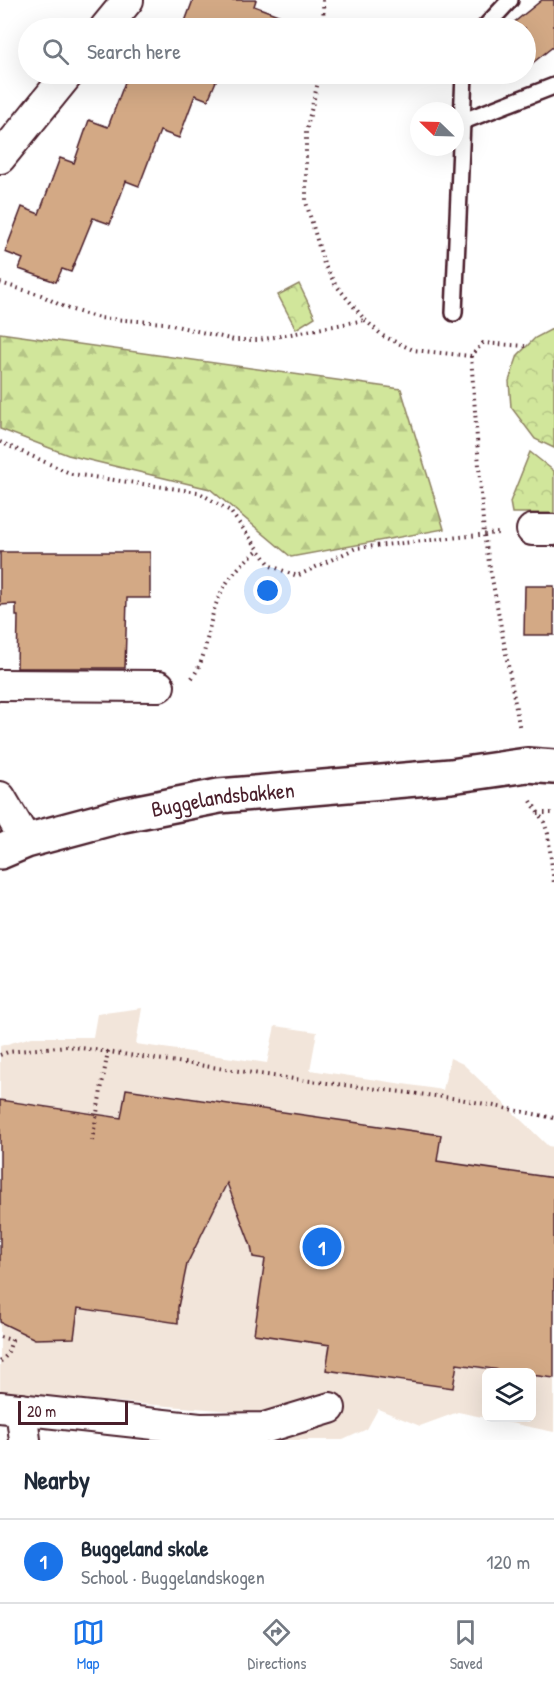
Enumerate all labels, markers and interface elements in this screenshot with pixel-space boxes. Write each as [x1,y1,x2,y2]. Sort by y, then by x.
search box [18,18,536,84]
icon: search [39,35,72,68]
text: Search here [87,36,181,66]
north arrow [410,102,464,156]
your location [253,576,282,605]
street label: Buggelandsbakken [149,775,296,824]
pin: 1 [302,1224,342,1270]
map controls [482,1368,536,1422]
button: layers [482,1368,536,1422]
scale bar [18,1398,128,1426]
text: 20 m [27,1400,56,1422]
text: Nearby [24,1462,90,1497]
text: Buggeland skole [81,1533,208,1563]
text: 1 [40,1548,47,1575]
text: 120 m [486,1548,530,1575]
text: School · Buggelandskogen [81,1563,265,1590]
tab: Map [72,1616,105,1674]
tab: Directions [248,1616,306,1674]
tab: Saved [449,1616,482,1674]

